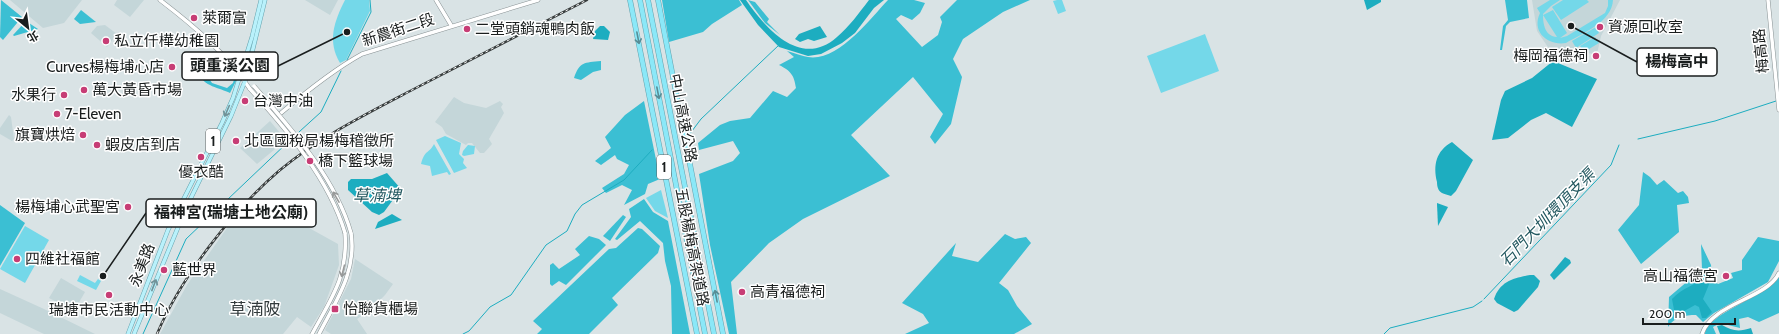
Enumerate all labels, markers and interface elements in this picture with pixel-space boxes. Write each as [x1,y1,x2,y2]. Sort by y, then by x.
north arrow [8,8,48,48]
place label: 萊爾富 [202,9,247,27]
street label: 新農街二段 [360,10,436,50]
marker: 萊爾富 [189,13,199,23]
place label: 資源回收室 [1608,18,1683,36]
place label: 二堂頭銷魂鴨肉飯 [475,20,595,38]
marker: 資源回收室 [1595,22,1605,32]
marker: 二堂頭銷魂鴨肉飯 [462,24,472,34]
text: 北 [25,28,41,46]
street label: 梅高路 [1750,28,1772,74]
one-way arrow [634,31,642,44]
place label: 私立仟樺幼稚園 [114,32,219,50]
marker: 私立仟樺幼稚園 [101,36,111,46]
place label: 梅岡福德祠 [1513,47,1588,65]
callout: 楊梅高中 [1637,48,1717,76]
marker: 梅岡福德祠 [1591,51,1601,61]
callout: 頭重溪公園 [182,52,278,80]
text: 楊梅高中 [1645,52,1709,71]
text: 頭重溪公園 [190,56,270,75]
place label: Curves楊梅埔心店 [46,58,164,76]
marker: Curves楊梅埔心店 [167,62,177,72]
street label: 中山高速公路 [666,72,700,164]
place label: 萬大黃昏市場 [92,81,182,99]
marker: 萬大黃昏市場 [79,85,89,95]
place label: 水果行 [11,86,56,104]
one-way arrow [654,86,662,99]
marker: 水果行 [59,90,69,100]
place label: 台灣中油 [253,92,313,110]
marker: 台灣中油 [240,96,250,106]
place label: 7-Eleven [65,105,121,123]
one-way arrow [223,105,231,117]
marker: 7-Eleven [52,109,62,119]
place label: 旗寶烘焙 [15,126,75,144]
road number: 1 [206,129,220,153]
marker: 旗寶烘焙 [78,130,88,140]
place label: 北區國稅局楊梅稽徵所 [244,132,394,150]
place label: 蝦皮店到店 [105,136,180,154]
marker: 北區國稅局楊梅稽徵所 [231,136,241,146]
marker: 蝦皮店到店 [92,140,102,150]
marker: 優衣酷 [196,152,206,162]
place label: 橋下籃球場 [318,152,393,170]
road number: 1 [657,155,671,179]
marker: 橋下籃球場 [305,156,315,166]
place label: 優衣酷 [178,163,224,181]
water label: 石門大圳環頂支渠 [1496,163,1600,270]
water label: 草湳埤 [353,186,403,205]
street label: 五股楊梅高架道路 [672,186,712,308]
one-way arrow [332,191,340,203]
place label: 楊梅埔心武聖宮 [15,198,120,216]
callout: 福神宮(瑞塘土地公廟) [146,199,316,227]
marker: 楊梅埔心武聖宮 [123,202,133,212]
text: 福神宮(瑞塘土地公廟) [154,203,308,222]
street label: 永美路 [126,241,158,289]
place label: 四維社福館 [25,250,100,268]
marker: 四維社福館 [12,254,22,264]
place label: 藍世界 [172,261,217,279]
marker: 藍世界 [159,265,169,275]
one-way arrow [338,265,346,278]
place label: 高山福德宮 [1643,267,1718,285]
marker: 高山福德宮 [1721,271,1731,281]
one-way arrow [150,279,158,291]
place label: 高青福德祠 [750,283,825,301]
marker: 高青福德祠 [737,287,747,297]
marker: 瑞塘市民活動中心 [104,290,114,300]
one-way arrow [712,290,720,303]
district label: 草湳陂 [230,299,281,319]
place label: 怡聯貨櫃場 [343,300,418,318]
scale bar [1643,300,1735,326]
place label: 瑞塘市民活動中心 [49,301,169,319]
marker: 怡聯貨櫃場 [330,304,340,314]
text: 200 m [1649,306,1685,321]

